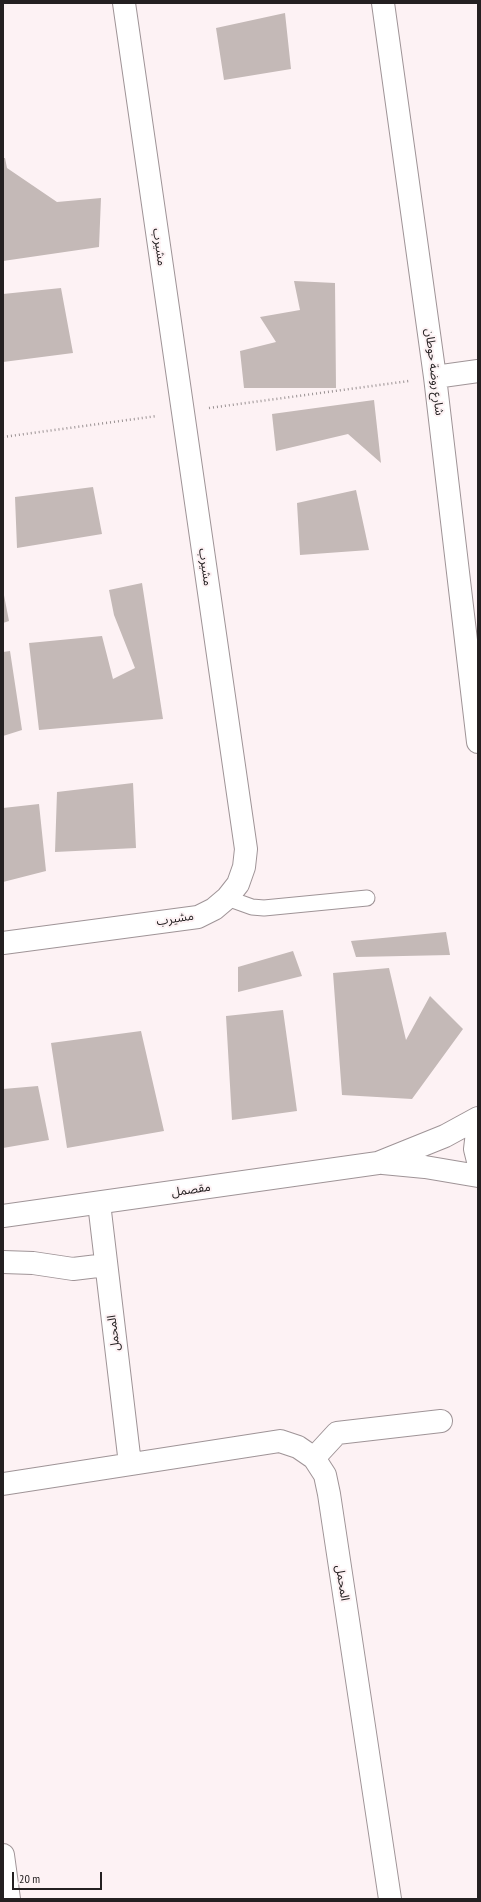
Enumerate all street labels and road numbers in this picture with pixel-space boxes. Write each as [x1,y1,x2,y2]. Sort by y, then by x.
street label: مشيرب [149,227,169,267]
street label: شارع روضة حوطان [422,328,446,416]
street label: مشيرب [195,547,215,587]
street label: مشيرب [155,909,195,929]
street label: مقصمل [171,1180,211,1200]
street label: المحمل [105,1314,123,1352]
street label: المحمل [332,1564,352,1602]

